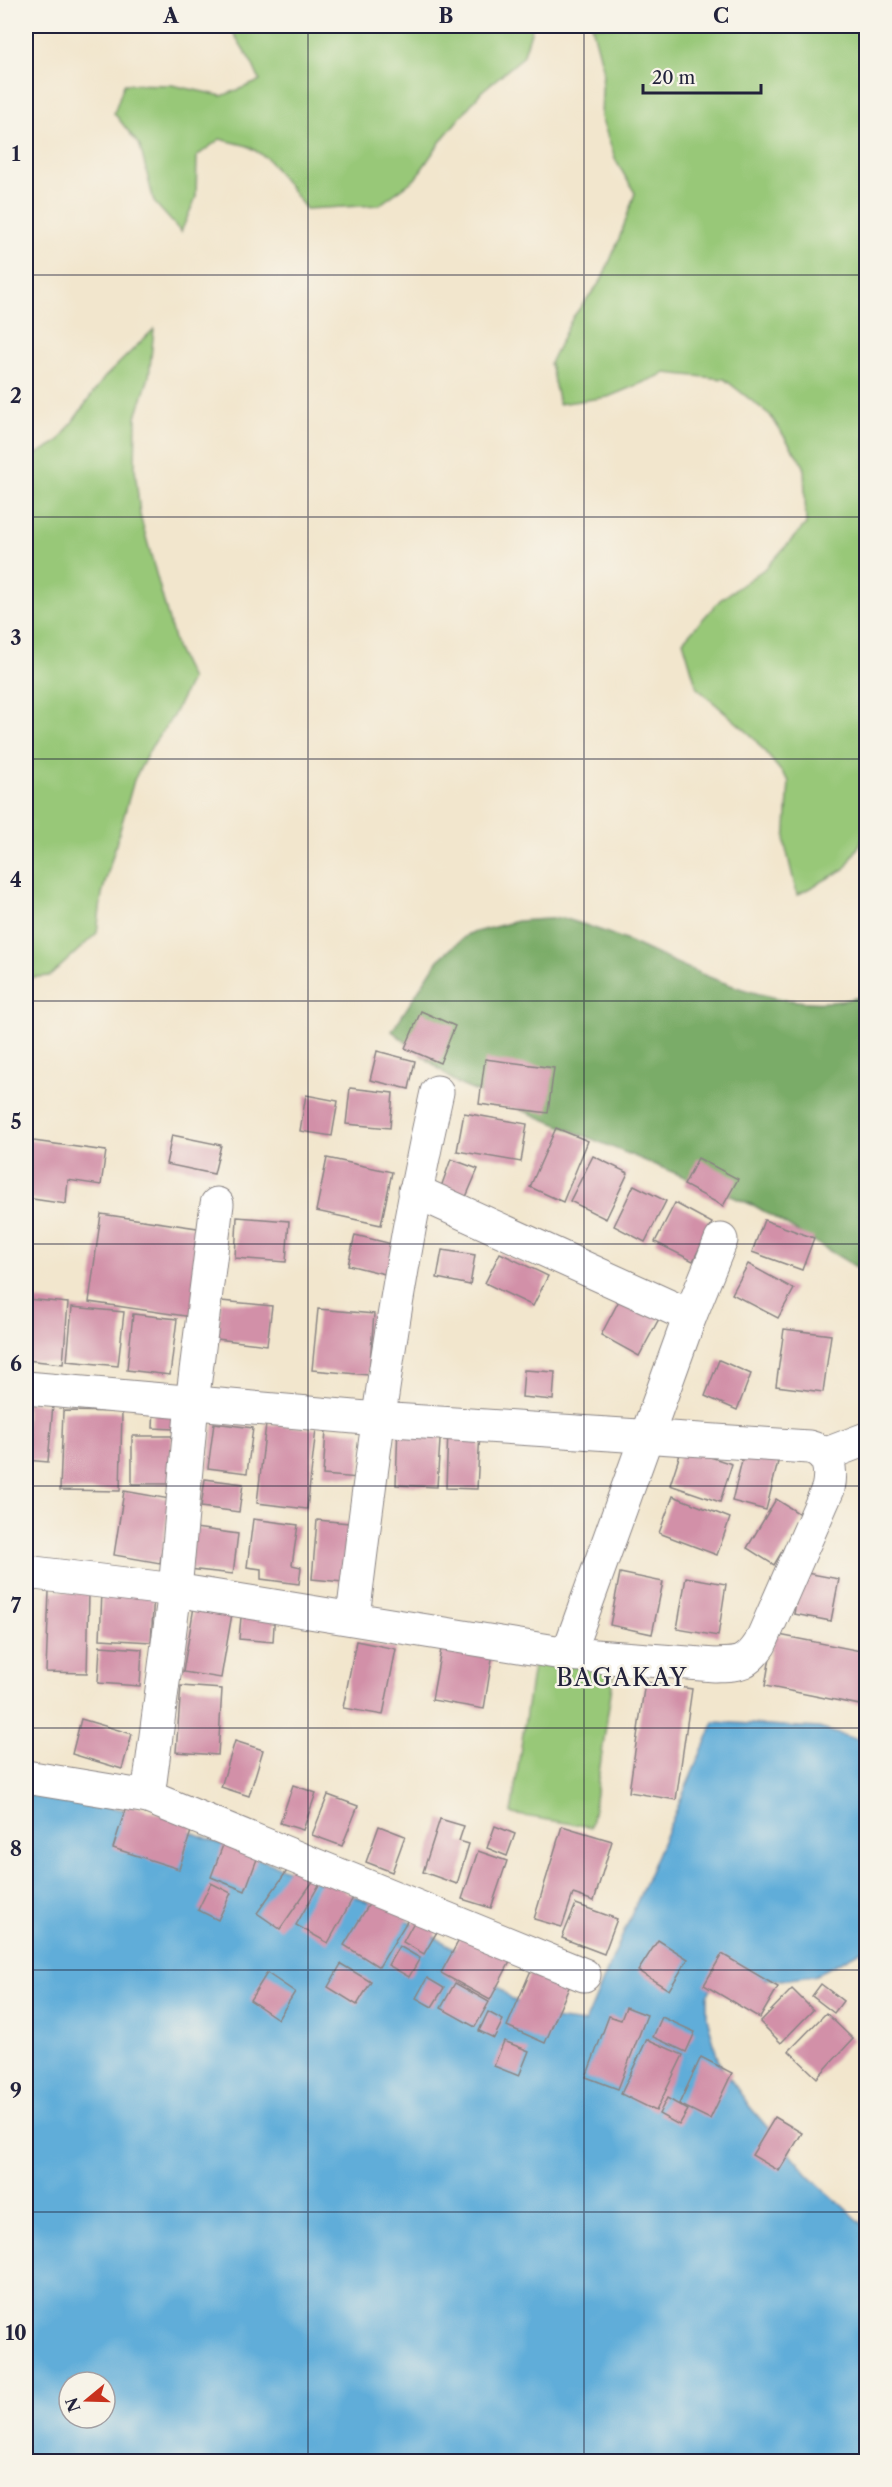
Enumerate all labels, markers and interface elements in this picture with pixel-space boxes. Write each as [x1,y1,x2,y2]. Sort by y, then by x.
text: A [162,4,179,28]
text: B [439,4,454,28]
text: C [713,4,729,28]
scale bar [643,57,762,95]
text: 20 m [652,67,696,89]
text: 1 [12,142,21,166]
text: 2 [10,384,22,408]
text: 3 [10,626,22,650]
text: 4 [10,868,22,892]
text: 5 [10,1110,22,1134]
text: 6 [10,1352,22,1376]
text: 7 [11,1594,22,1618]
district label: BAGAKAY [556,1663,688,1692]
text: 8 [10,1837,22,1861]
text: 9 [10,2079,22,2103]
text: 10 [5,2321,27,2345]
north arrow [57,2370,117,2430]
text: N [61,2395,85,2415]

